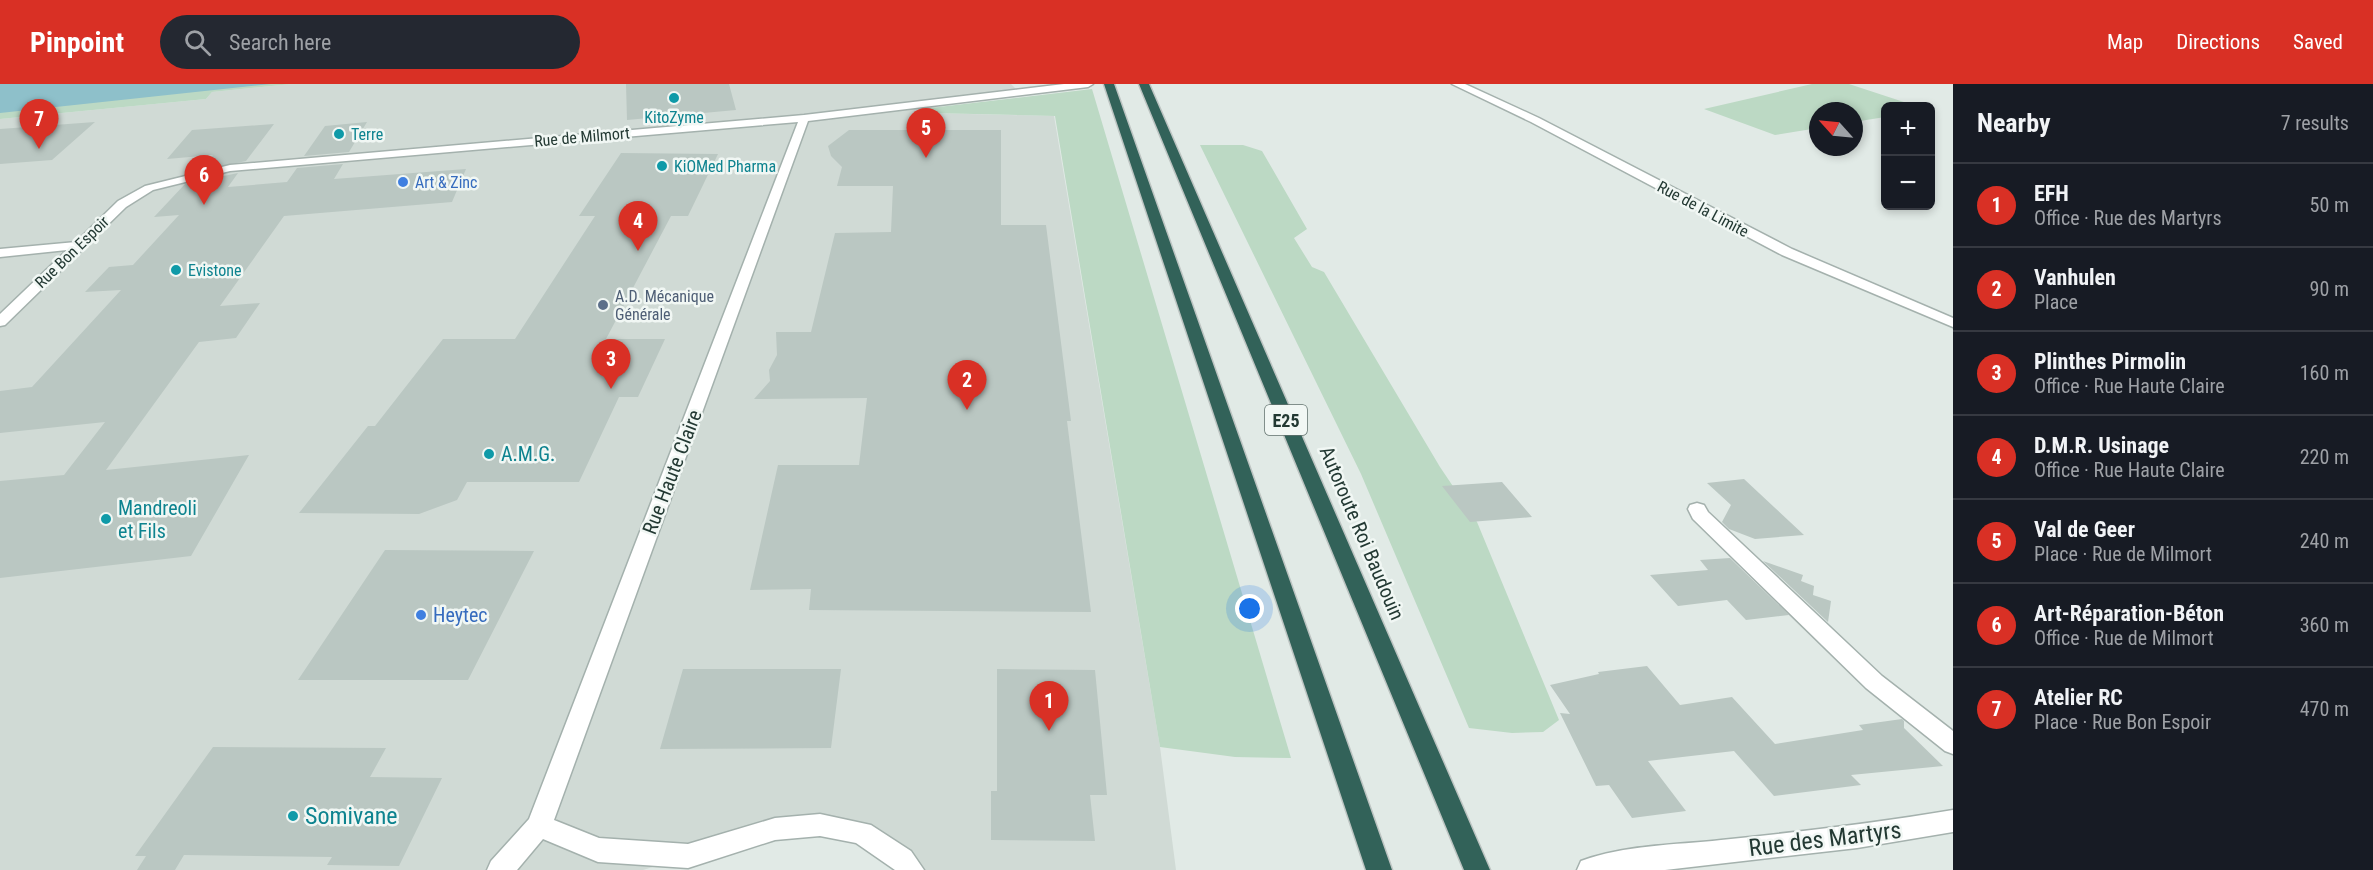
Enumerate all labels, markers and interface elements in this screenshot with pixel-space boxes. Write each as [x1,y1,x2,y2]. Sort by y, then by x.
search box [160,15,580,69]
text: Pinpoint [30,26,124,59]
icon: search [181,26,214,59]
text: Search here [229,30,331,55]
text: Map [2107,30,2143,54]
text: Directions [2176,30,2260,54]
text: Saved [2293,30,2343,54]
marker: KitoZyme [667,91,681,105]
pin: 7 [20,100,58,149]
north arrow [1809,102,1863,156]
map controls [1881,102,1935,210]
button: + [1881,102,1935,156]
place label: KitoZyme [644,108,704,127]
text: Nearby [1977,108,2051,138]
pin: 5 [906,109,946,158]
text: 7 results [2281,111,2349,135]
street label: Rue de Milmort [533,123,631,151]
place label: Terre [351,125,383,144]
marker: Terre [332,127,346,141]
pin: 6 [184,156,224,205]
button: − [1881,156,1935,210]
place label: KiOMed Pharma [674,157,776,176]
marker: KiOMed Pharma [655,159,669,173]
place label: Art & Zinc [415,173,477,192]
marker: Art & Zinc [396,175,410,189]
street label: Rue de la Limite [1654,177,1752,241]
text: EFH [2034,181,2069,206]
text: 1 [1991,193,2002,217]
text: 50 m [2310,193,2349,217]
pin: 4 [618,202,658,251]
text: Office · Rue des Martyrs [2034,206,2222,230]
street label: Rue Bon Espoir [31,212,113,292]
place label: Evistone [188,261,241,280]
marker: Evistone [169,263,183,277]
text: Vanhulen [2034,265,2116,290]
text: 2 [1991,277,2002,301]
text: 90 m [2310,277,2349,301]
place label: A.D. Mécanique Générale [615,287,714,324]
text: Place [2034,290,2078,314]
marker: A.D. Mécanique Générale [596,298,610,312]
pin: 3 [592,340,630,389]
text: Plinthes Pirmolin [2034,349,2186,374]
pin: 2 [948,360,986,410]
text: 3 [1991,361,2002,385]
text: 160 m [2300,361,2349,385]
text: Office · Rue Haute Claire [2034,374,2225,398]
road number: E25 [1265,405,1307,435]
street label: Rue Haute Claire [637,406,707,538]
text: D.M.R. Usinage [2034,433,2169,458]
place label: A.M.G. [501,442,555,466]
street label: Autoroute Roi Baudouin [1315,443,1409,623]
text: 4 [1991,445,2002,469]
text: 220 m [2300,445,2349,469]
marker: A.M.G. [482,447,496,461]
text: Office · Rue Haute Claire [2034,458,2225,482]
place label: Mandreoli et Fils [118,496,197,543]
marker: Mandreoli et Fils [99,512,113,526]
text: Val de Geer [2034,517,2135,542]
text: 5 [1991,529,2002,553]
text: 240 m [2300,529,2349,553]
text: Place · Rue de Milmort [2034,542,2212,566]
your location [1235,594,1264,623]
text: Art-Réparation-Béton [2034,601,2224,626]
place label: Heytec [433,603,488,627]
marker: Heytec [414,608,428,622]
text: 6 [1991,613,2002,637]
text: 360 m [2300,613,2349,637]
text: Office · Rue de Milmort [2034,626,2214,650]
pin: 1 [1030,682,1068,731]
text: Atelier RC [2034,685,2123,710]
text: 7 [1991,697,2002,721]
text: 470 m [2300,697,2349,721]
text: Place · Rue Bon Espoir [2034,710,2211,734]
place label: Somivane [305,802,398,830]
marker: Somivane [286,809,300,823]
street label: Rue des Martyrs [1747,816,1903,862]

